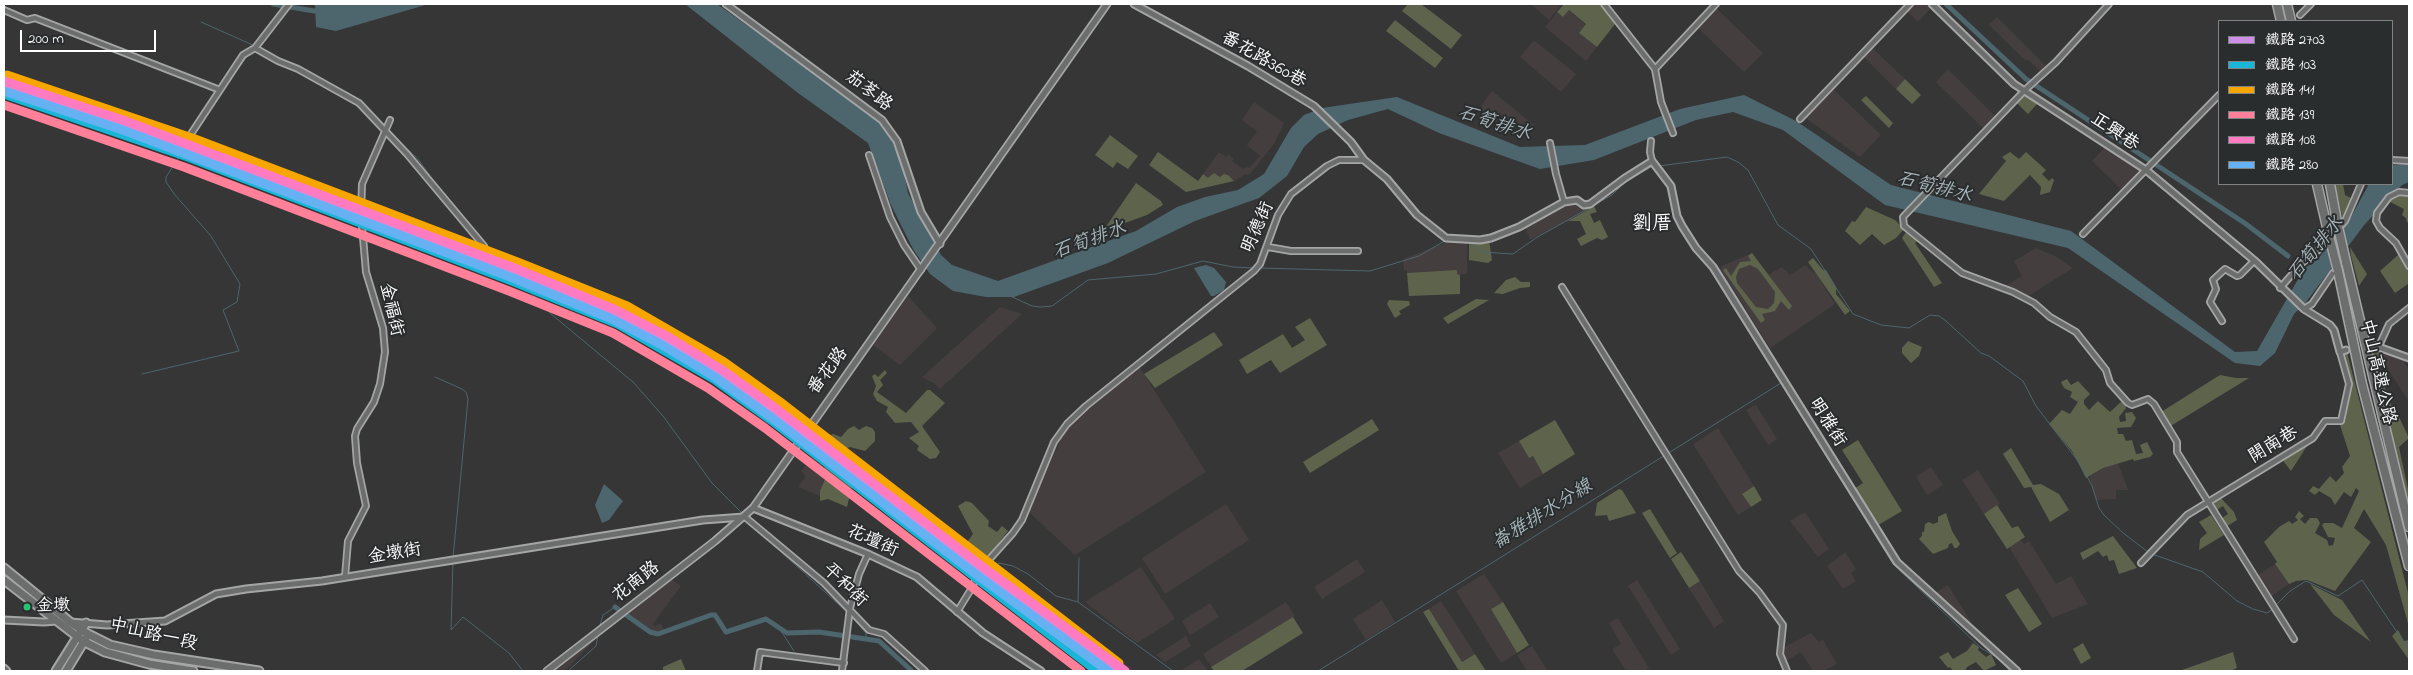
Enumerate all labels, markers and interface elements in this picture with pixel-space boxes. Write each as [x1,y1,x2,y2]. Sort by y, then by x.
scale bar [22,20,159,52]
legend [2218,20,2393,185]
text: 200 m [28,28,64,50]
street label: 番花路360巷 [1216,28,1310,94]
text: 鐵路 2703 [2265,29,2325,51]
text: 鐵路 103 [2265,54,2316,76]
street label: 茄苳路 [840,67,896,117]
text: 鐵路 141 [2265,79,2314,101]
water label: 石筍排水 [1454,102,1534,148]
text: 鐵路 139 [2265,104,2314,126]
street label: 正興巷 [2086,109,2142,157]
text: 鐵路 108 [2265,129,2316,151]
text: 鐵路 280 [2265,154,2318,176]
water label: 石筍排水 [1894,169,1974,209]
street label: 明德街 [1238,199,1280,257]
water label: 石筍排水 [2284,213,2350,287]
district label: 劉厝 [1632,214,1672,238]
water label: 石筍排水 [1050,218,1130,266]
street label: 金福街 [373,281,407,339]
street label: 中山高速公路 [2353,317,2399,427]
street label: 番花路 [804,344,854,400]
street label: 明雅街 [1803,394,1849,452]
street label: 開南巷 [2245,423,2303,469]
water label: 崙雅排水分線 [1489,476,1597,556]
street label: 花壇街 [843,521,901,563]
street label: 金墩街 [367,540,423,570]
street label: 花南路 [609,558,665,608]
street label: 平和街 [817,559,871,613]
place label: 金墩 [36,597,70,617]
marker: 金墩 [22,602,32,612]
street label: 中山路一段 [107,615,199,657]

